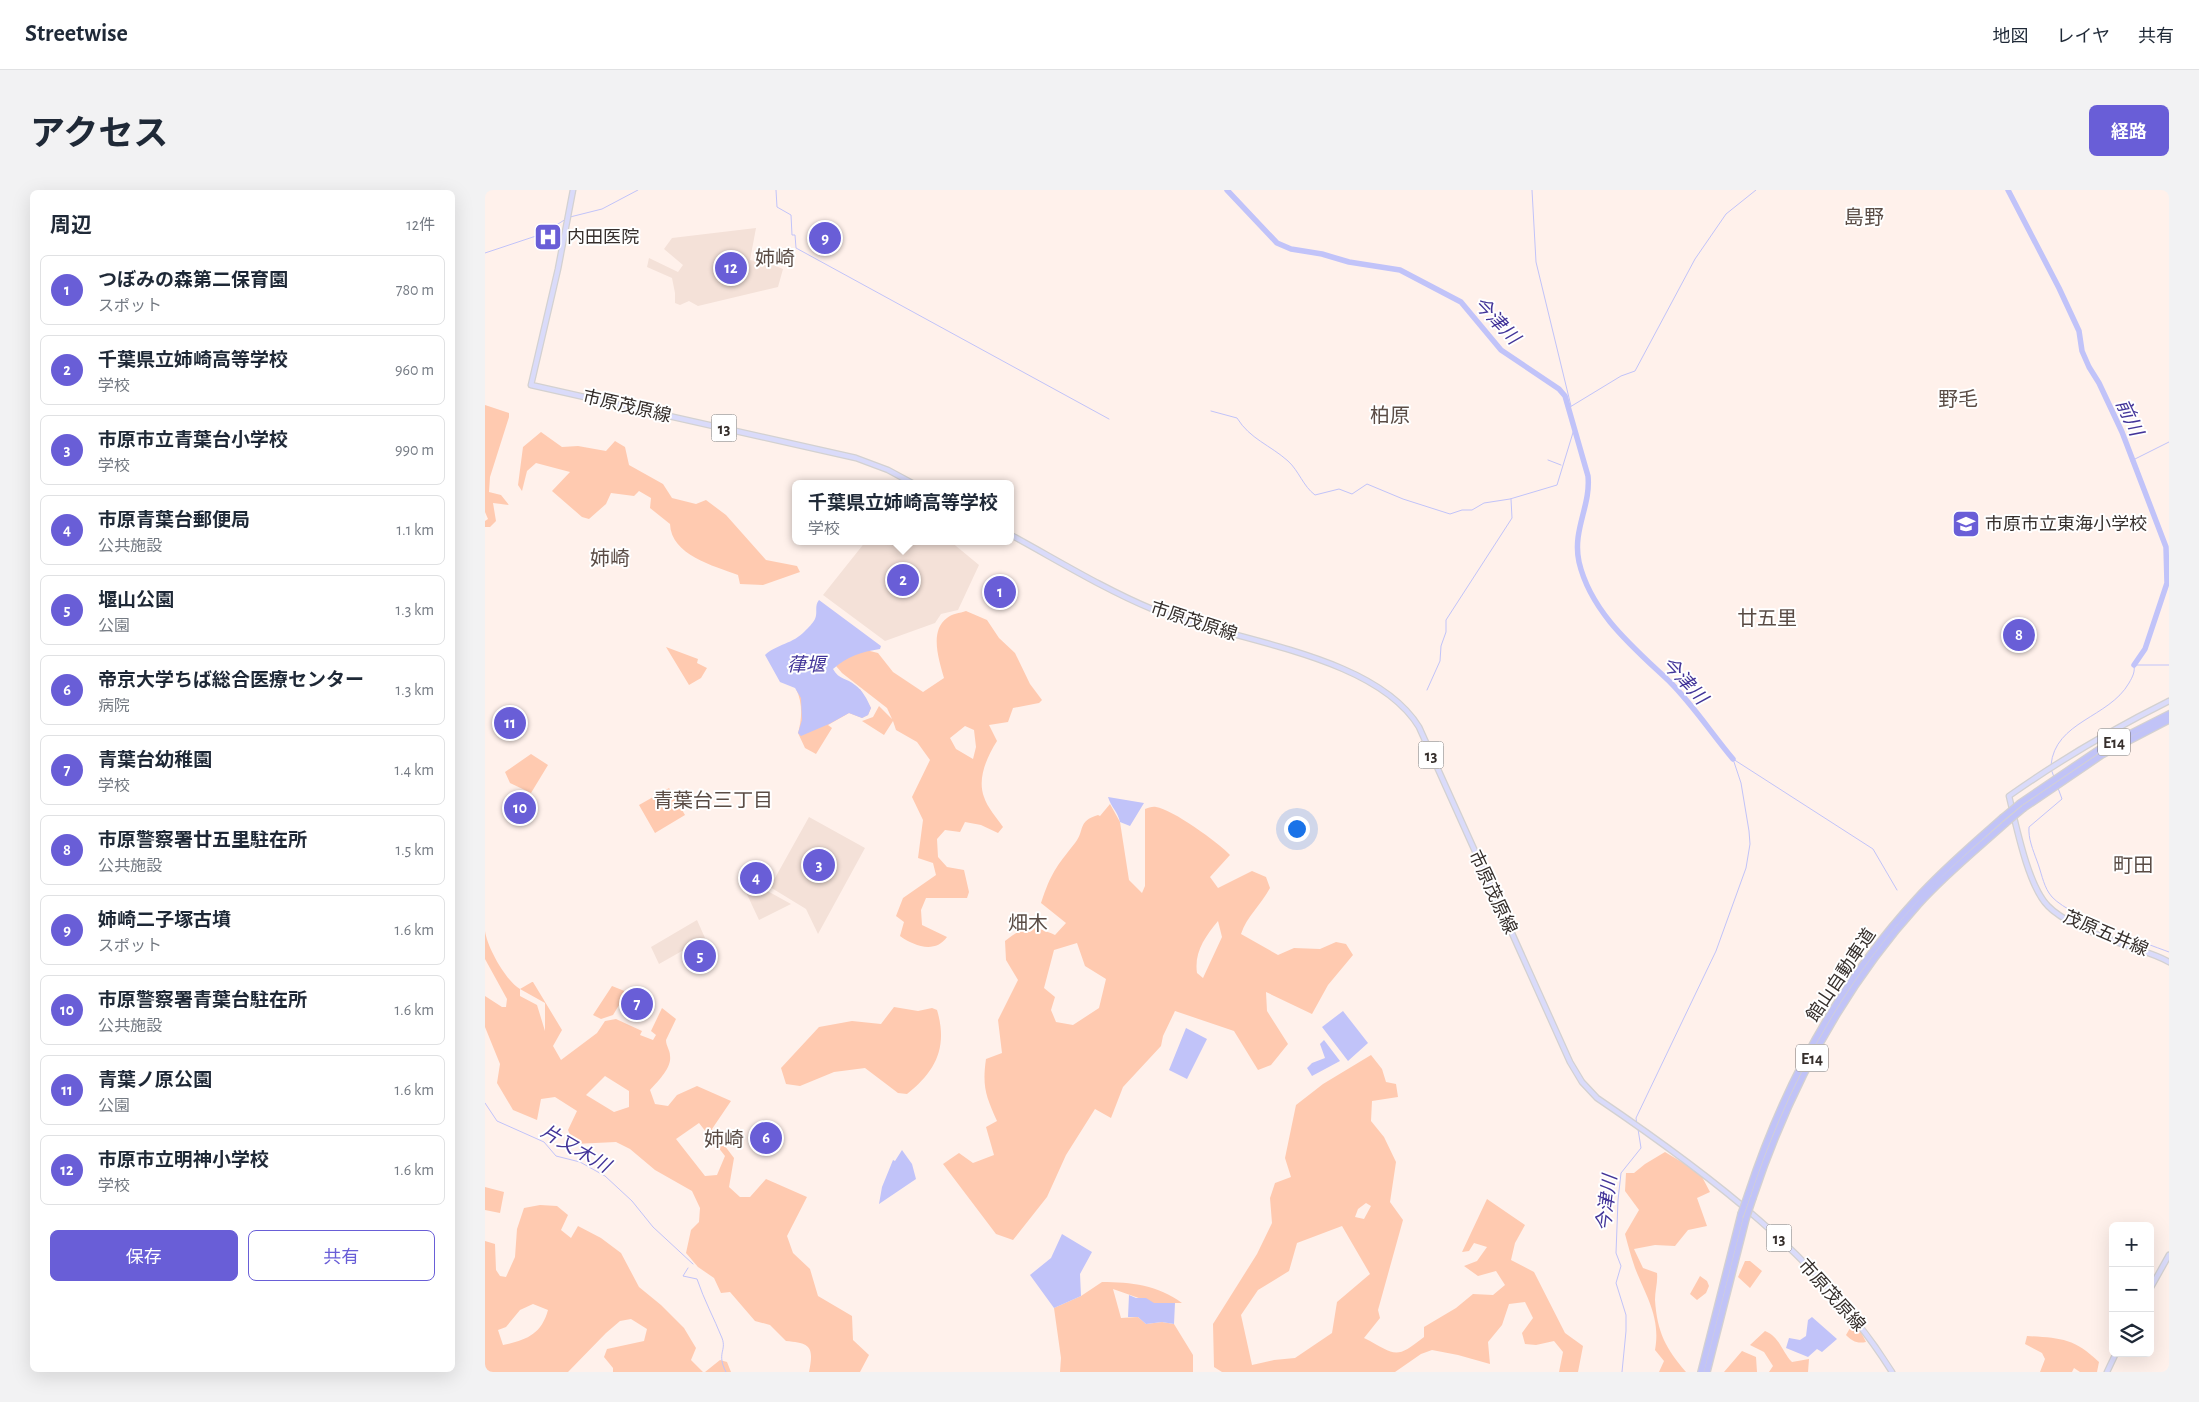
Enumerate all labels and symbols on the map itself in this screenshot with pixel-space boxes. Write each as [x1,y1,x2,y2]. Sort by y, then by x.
district label: 島野 [1844,207,1884,228]
pin: 9 [809,219,841,257]
hospital icon: 内田医院 [533,222,563,252]
place label: 内田医院 [567,228,639,247]
district label: 姉崎 [755,248,795,269]
pin: 12 [715,249,747,287]
water label: 今津川 [1469,293,1525,350]
street label: 市原茂原線 [581,386,673,426]
district label: 野毛 [1938,389,1978,410]
water label: 前川 [2112,396,2148,441]
district label: 柏原 [1370,405,1410,426]
road number: 13 [711,414,737,442]
school or university icon: 市原市立東海小学校 [1951,509,1981,539]
place label: 市原市立東海小学校 [1985,514,2147,534]
district label: 姉崎 [590,548,630,569]
pin: 2 [887,561,919,599]
pin: 1 [984,573,1016,611]
street label: 市原茂原線 [1148,598,1240,644]
district label: 廿五里 [1737,608,1797,629]
pin: 8 [2003,616,2035,654]
water label: 今津川 [1658,652,1713,710]
water label: 葎堰 [787,655,828,675]
pin: 11 [494,704,526,742]
road number: E14 [2098,728,2130,756]
road number: 13 [1419,742,1443,768]
pin: 10 [504,789,536,827]
district label: 青葉台三丁目 [653,790,773,811]
your location [1284,816,1310,842]
pin: 3 [803,846,835,884]
street label: 市原茂原線 [1465,847,1521,937]
district label: 町田 [2113,856,2153,876]
pin: 4 [740,859,772,897]
street label: 茂原五井線 [2061,906,2151,960]
district label: 畑木 [1008,913,1048,934]
street label: 館山自動車道 [1803,925,1879,1025]
pin: 5 [684,937,716,975]
pin: 7 [621,985,653,1023]
road number: E14 [1796,1044,1828,1071]
pin: 6 [750,1119,782,1157]
water label: 片又木川 [538,1121,615,1178]
district label: 姉崎 [704,1129,744,1150]
water label: 今津川 [1593,1172,1621,1233]
road number: 13 [1767,1224,1791,1252]
street label: 市原茂原線 [1794,1255,1870,1335]

